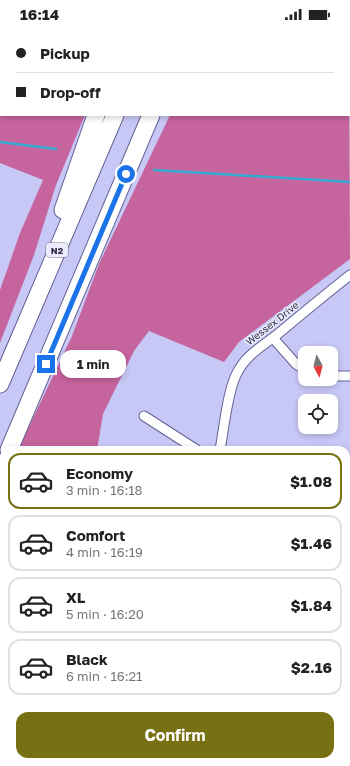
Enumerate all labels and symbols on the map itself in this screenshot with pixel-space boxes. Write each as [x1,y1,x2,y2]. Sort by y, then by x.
route start [117,165,135,183]
road number: N2 [46,243,68,257]
street label: Wessex Drive [243,298,301,347]
north arrow [298,346,338,386]
callout: 1 min [60,350,126,378]
route end [37,355,55,373]

